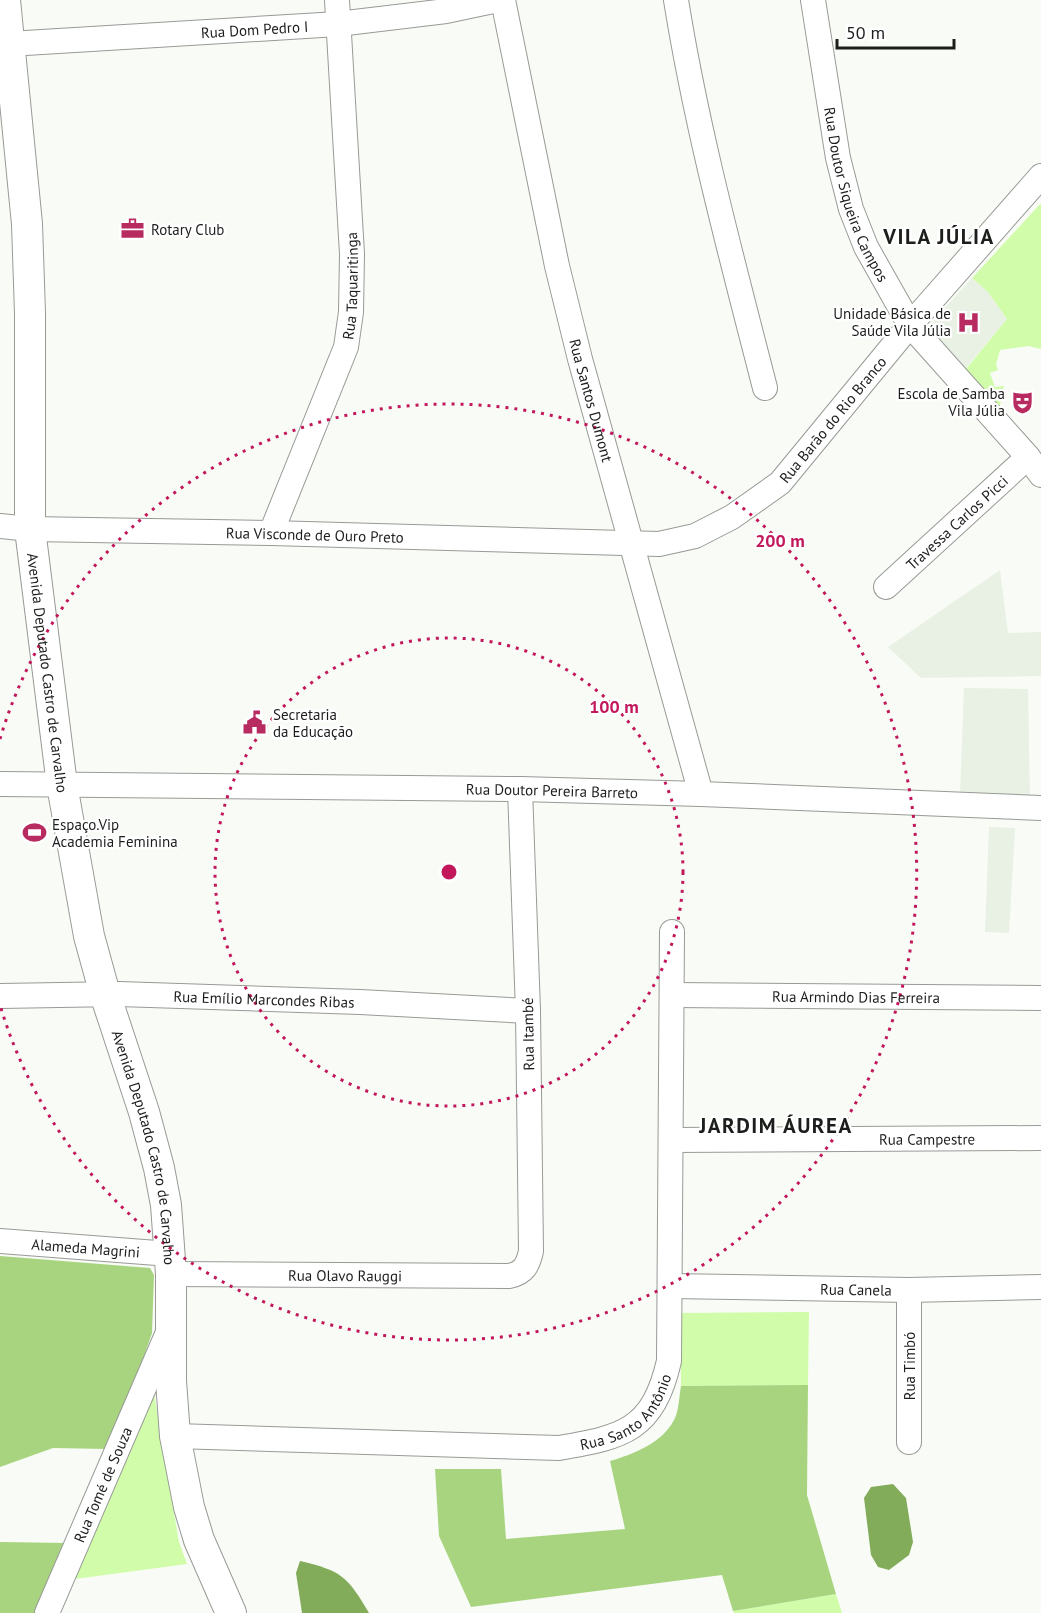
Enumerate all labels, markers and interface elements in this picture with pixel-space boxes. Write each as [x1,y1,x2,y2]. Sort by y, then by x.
scale bar [837,12,954,50]
street label: Rua Dom Pedro I [200,16,309,42]
text: 50 m [846,21,885,44]
street label: Rua Doutor Siqueira Campos [821,106,893,285]
office icon: Rotary Club [120,216,146,242]
place label: Rotary Club [151,220,224,239]
district label: VILA JÚLIA [882,223,995,250]
street label: Rua Taquaritinga [338,232,362,341]
place label: Unidade Básica de Saúde Vila Júlia [833,304,951,340]
hospital icon: Unidade Básica de Saúde Vila Júlia [956,309,982,335]
street label: Rua Santos Dumont [566,337,618,464]
street label: Rua Barão do Rio Branco [775,352,890,487]
place label: Escola de Samba Vila Júlia [898,384,1005,420]
theatre icon: Escola de Samba Vila Júlia [1010,389,1036,415]
street label: Travessa Carlos Picci [902,471,1012,574]
street label: Rua Visconde de Ouro Preto [226,523,404,546]
text: 200 m [755,529,805,552]
street label: Avenida Deputado Castro de Carvalho [24,552,73,794]
text: 100 m [589,695,639,718]
place label: Secretaria da Educação [273,705,353,741]
public building icon: Secretaria da Educação [242,710,268,736]
street label: Rua Doutor Pereira Barreto [466,779,638,802]
place label: Espaço.Vip Academia Feminina [52,815,178,851]
sports icon: Espaço.Vip Academia Feminina [21,820,47,846]
centre of rings [439,862,459,882]
street label: Rua Emílio Marcondes Ribas [173,986,355,1011]
street label: Rua Armindo Dias Ferreira [772,986,940,1007]
street label: Rua Itambé [518,997,538,1071]
street label: Avenida Deputado Castro de Carvalho [108,1028,180,1266]
district label: JARDIM ÁUREA [698,1112,853,1139]
street label: Rua Campestre [879,1129,975,1148]
street label: Alameda Magrini [31,1234,141,1261]
street label: Rua Olavo Rauggi [288,1265,402,1285]
street label: Rua Canela [820,1279,892,1299]
street label: Rua Timbó [900,1332,919,1400]
street label: Rua Santo Antônio [578,1371,675,1454]
street label: Rua Tomé de Souza [69,1424,136,1545]

